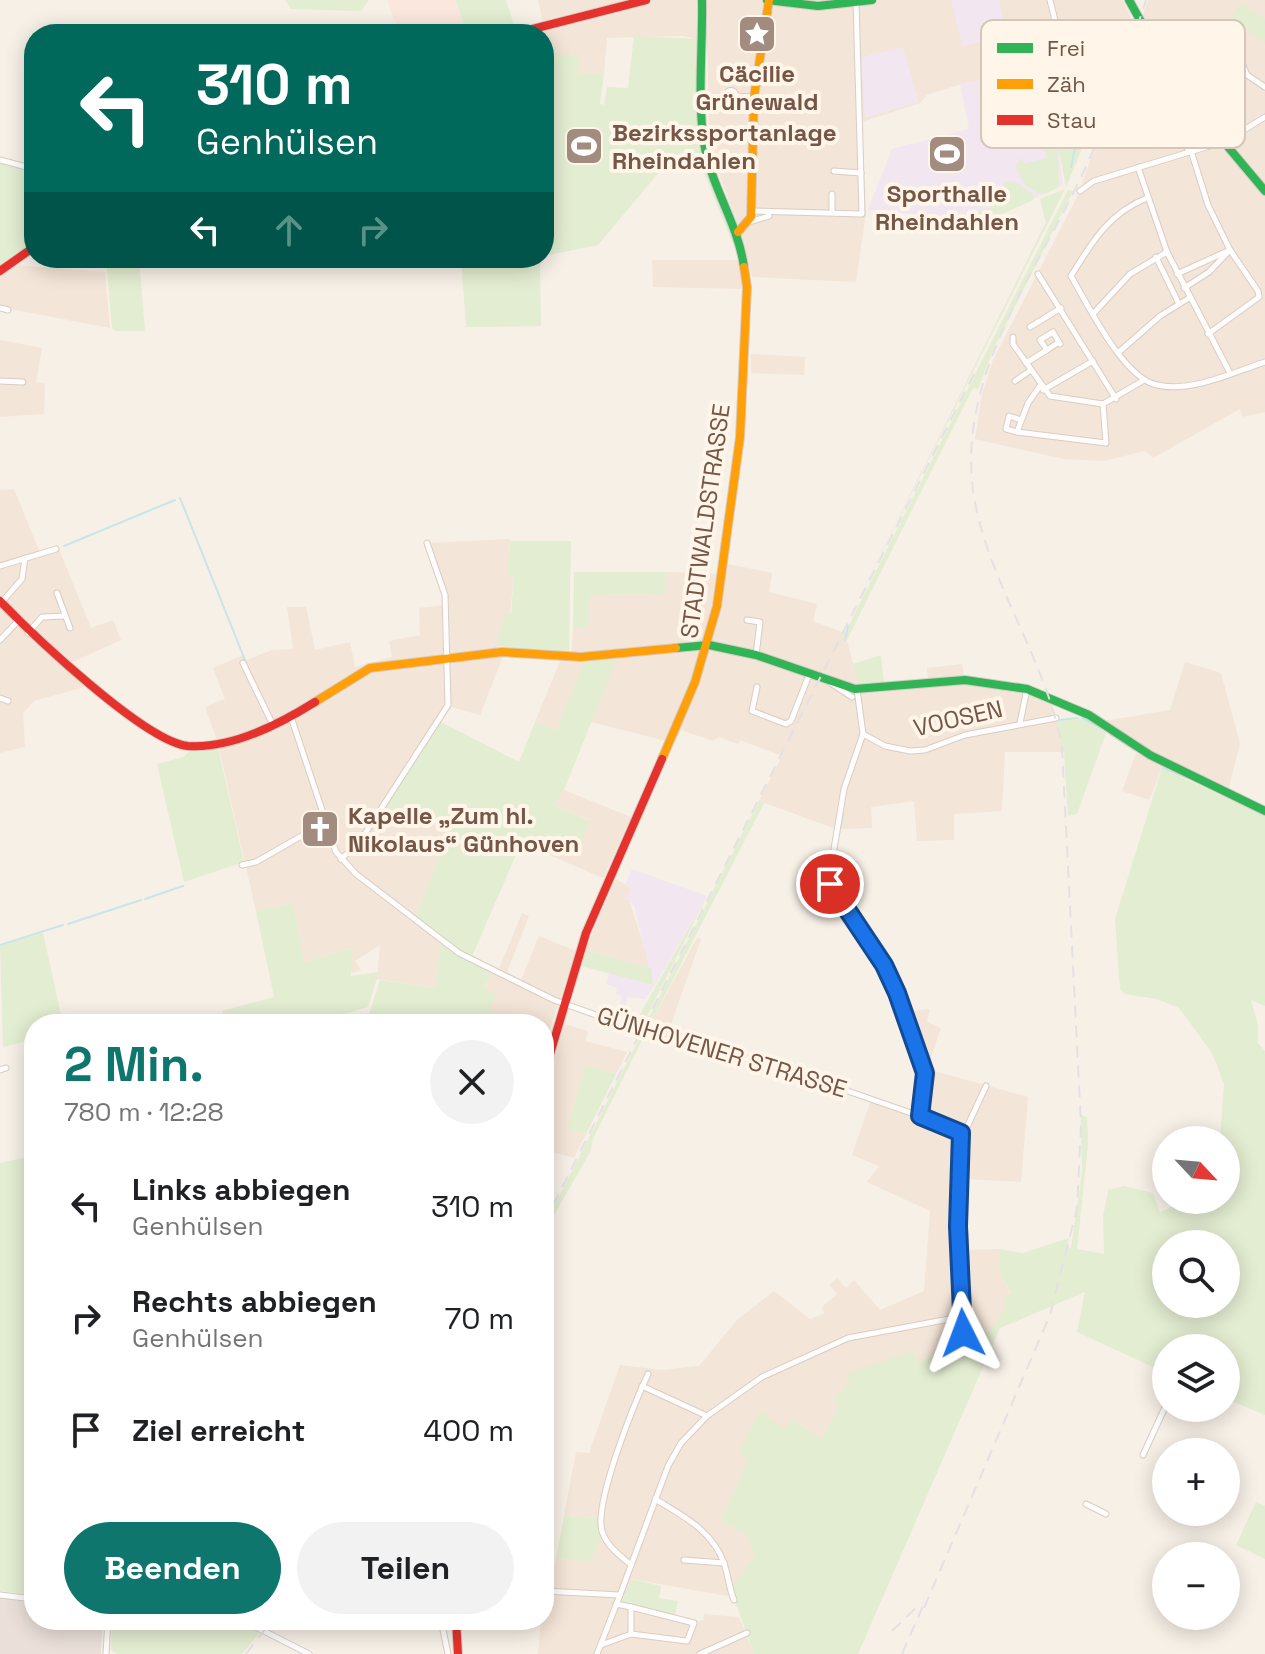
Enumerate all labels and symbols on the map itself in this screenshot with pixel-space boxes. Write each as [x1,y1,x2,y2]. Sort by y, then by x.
place icon: Cäcilie Grünewald [736,13,778,55]
legend [981,20,1245,148]
text: Frei [1047,34,1085,62]
place label: Cäcilie Grünewald [695,58,819,117]
text: Zäh [1047,70,1086,98]
text: Stau [1047,106,1096,134]
place label: Bezirkssportanlage Rheindahlen [612,117,837,176]
sports icon: Bezirkssportanlage Rheindahlen [563,125,605,167]
sports icon: Sporthalle Rheindahlen [926,133,968,175]
place label: Sporthalle Rheindahlen [875,178,1019,237]
street label: STADTWALDSTRASSE [673,402,737,640]
street label: VOOSEN [910,693,1006,743]
place label: Kapelle „Zum hl. Nikolaus“ Günhoven [348,800,579,859]
church icon: Kapelle „Zum hl. Nikolaus“ Günhoven [299,808,341,850]
pin [796,850,864,918]
street label: GÜNHOVENER STRASSE [593,999,851,1105]
north arrow [1152,1126,1240,1214]
position arrow [921,1291,1005,1375]

